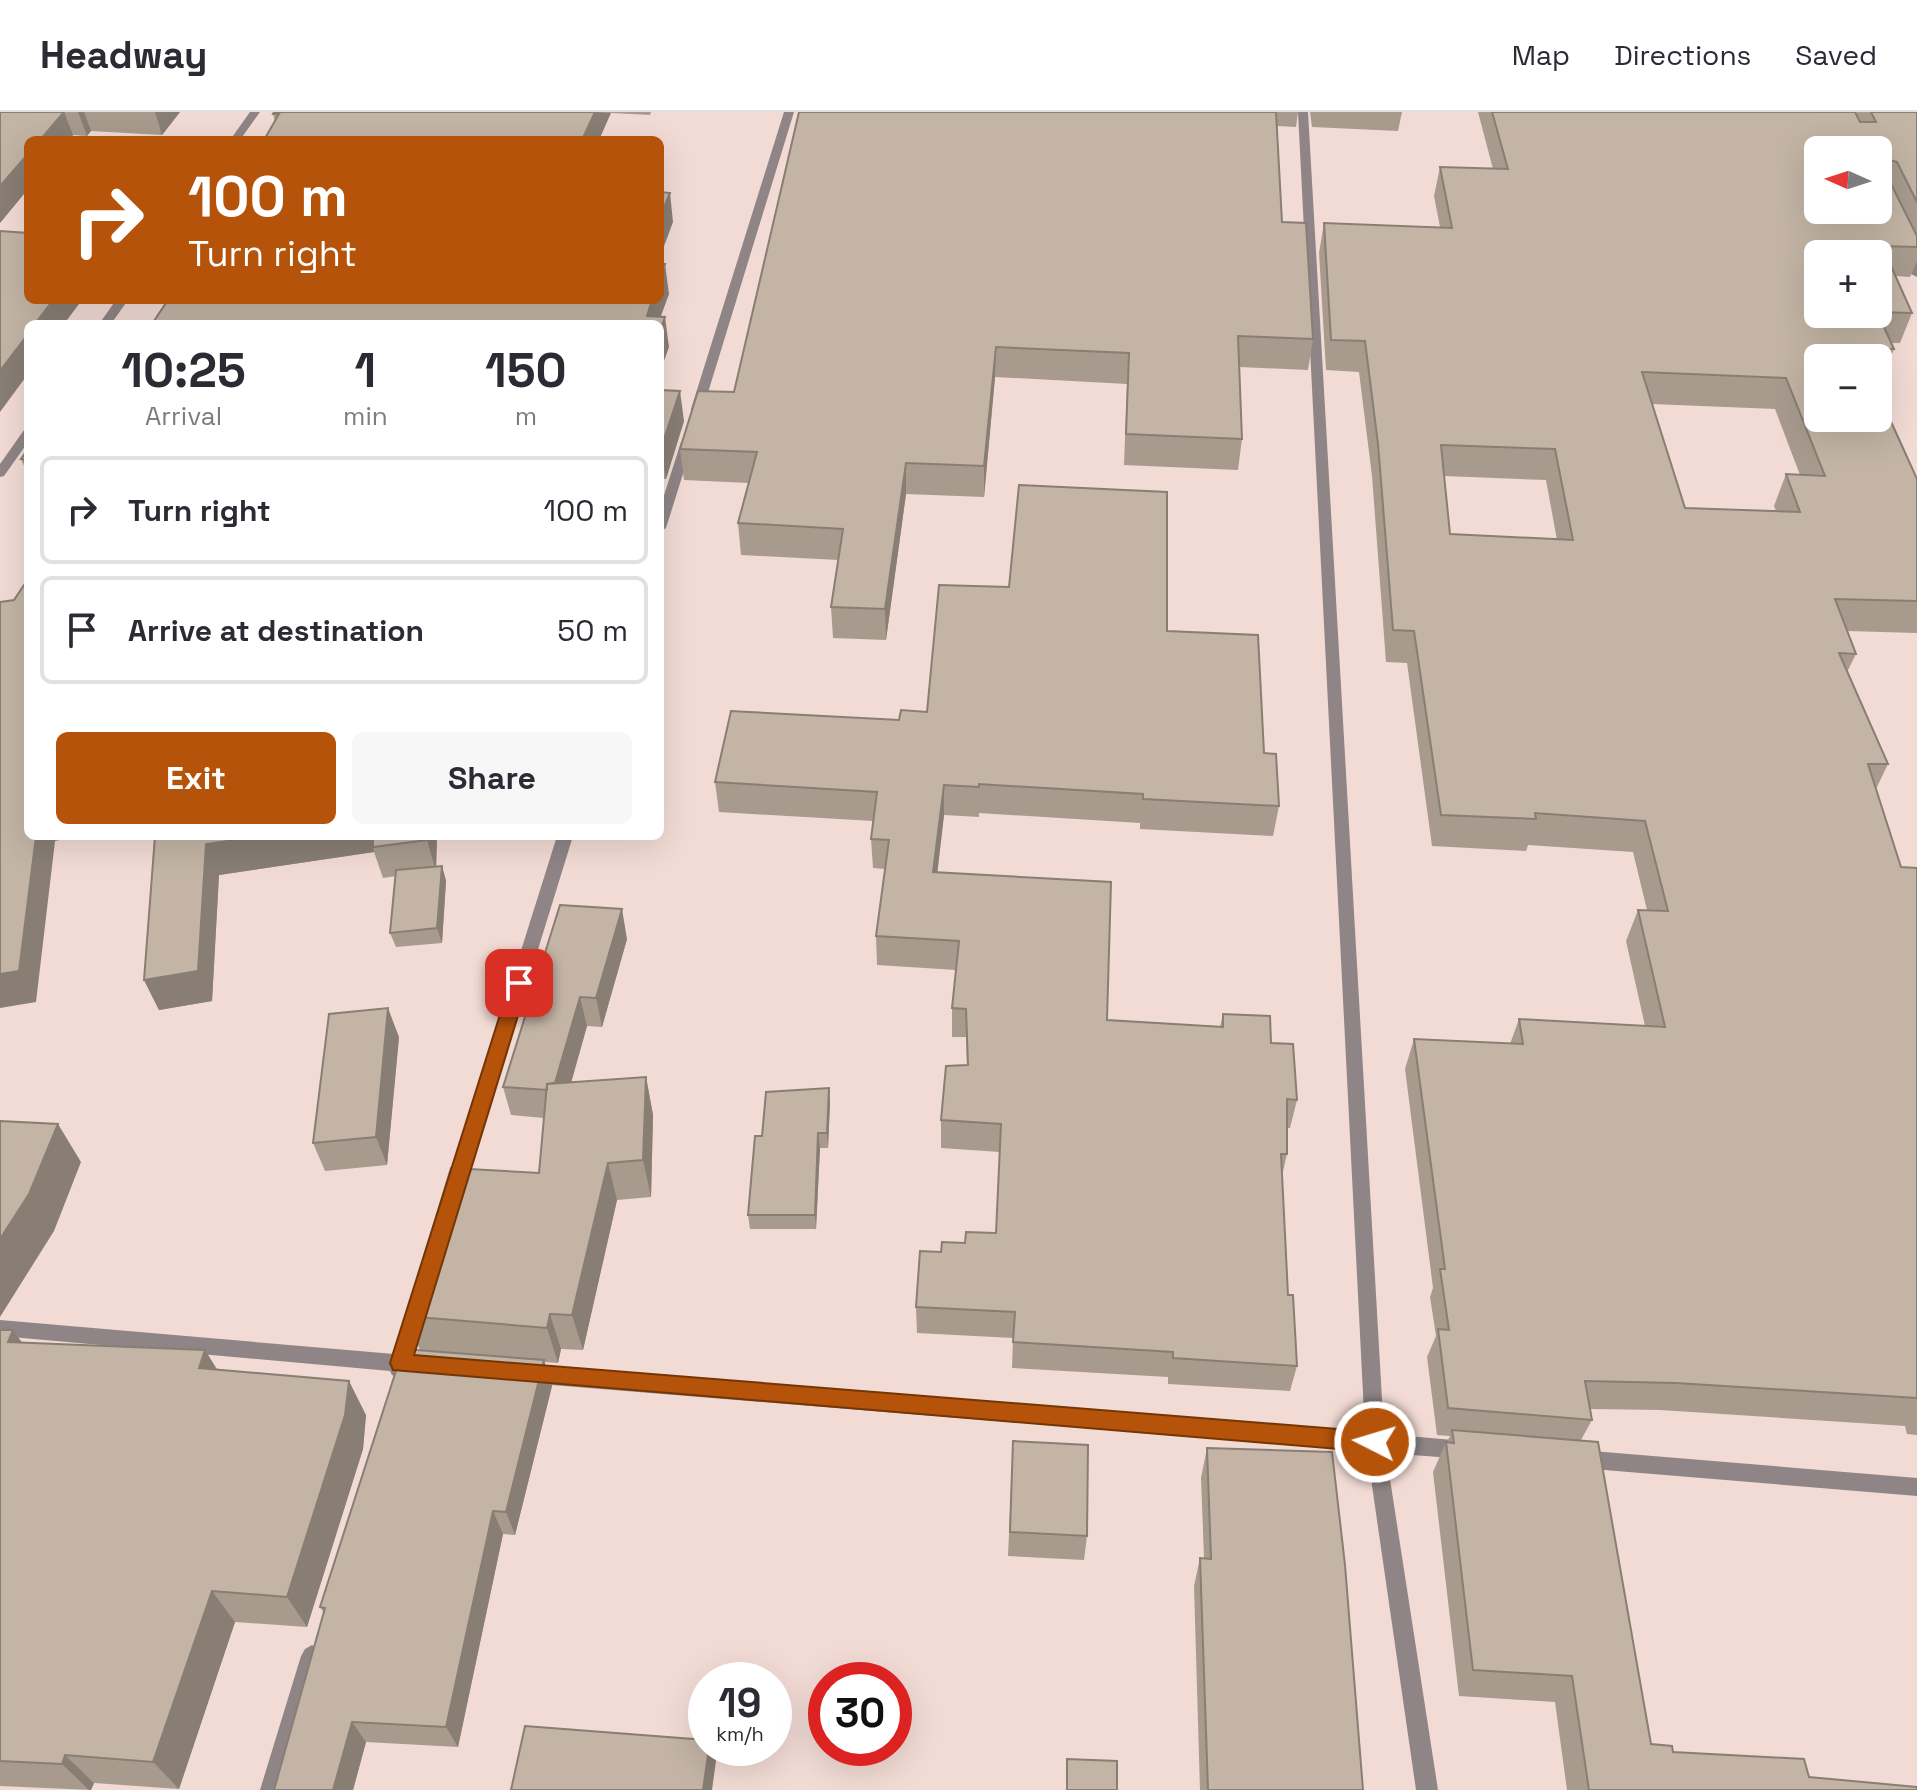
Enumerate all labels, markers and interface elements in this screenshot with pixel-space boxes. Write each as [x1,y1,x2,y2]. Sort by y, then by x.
text: Headway [40,31,207,79]
text: Map [1512,37,1570,73]
text: Directions [1614,37,1751,73]
text: Saved [1795,37,1877,73]
north arrow [1804,136,1892,224]
map controls [1804,136,1892,432]
text: 100 m [188,161,348,232]
icon: right [56,168,160,272]
text: Turn right [188,231,357,277]
button: + [1804,240,1892,328]
text: 10:25 [121,340,246,401]
text: 1 [355,340,376,401]
text: 150 [485,340,567,401]
button: − [1804,344,1892,432]
text: Arrival [145,399,222,433]
text: min [343,399,388,433]
text: m [515,399,537,433]
icon: right [60,488,104,532]
text: Turn right [128,491,271,530]
text: 100 m [543,491,628,530]
icon: arrive [60,608,104,652]
text: Arrive at destination [128,611,424,650]
text: 50 m [557,611,628,650]
button: Exit [56,732,336,824]
button: Share [352,732,632,824]
pin [485,949,553,1017]
icon: arrive [497,961,541,1005]
position arrow [1333,1400,1417,1484]
speed limit sign: 30 [808,1662,912,1766]
text: 19 [719,1678,761,1729]
text: km/h [716,1721,764,1747]

